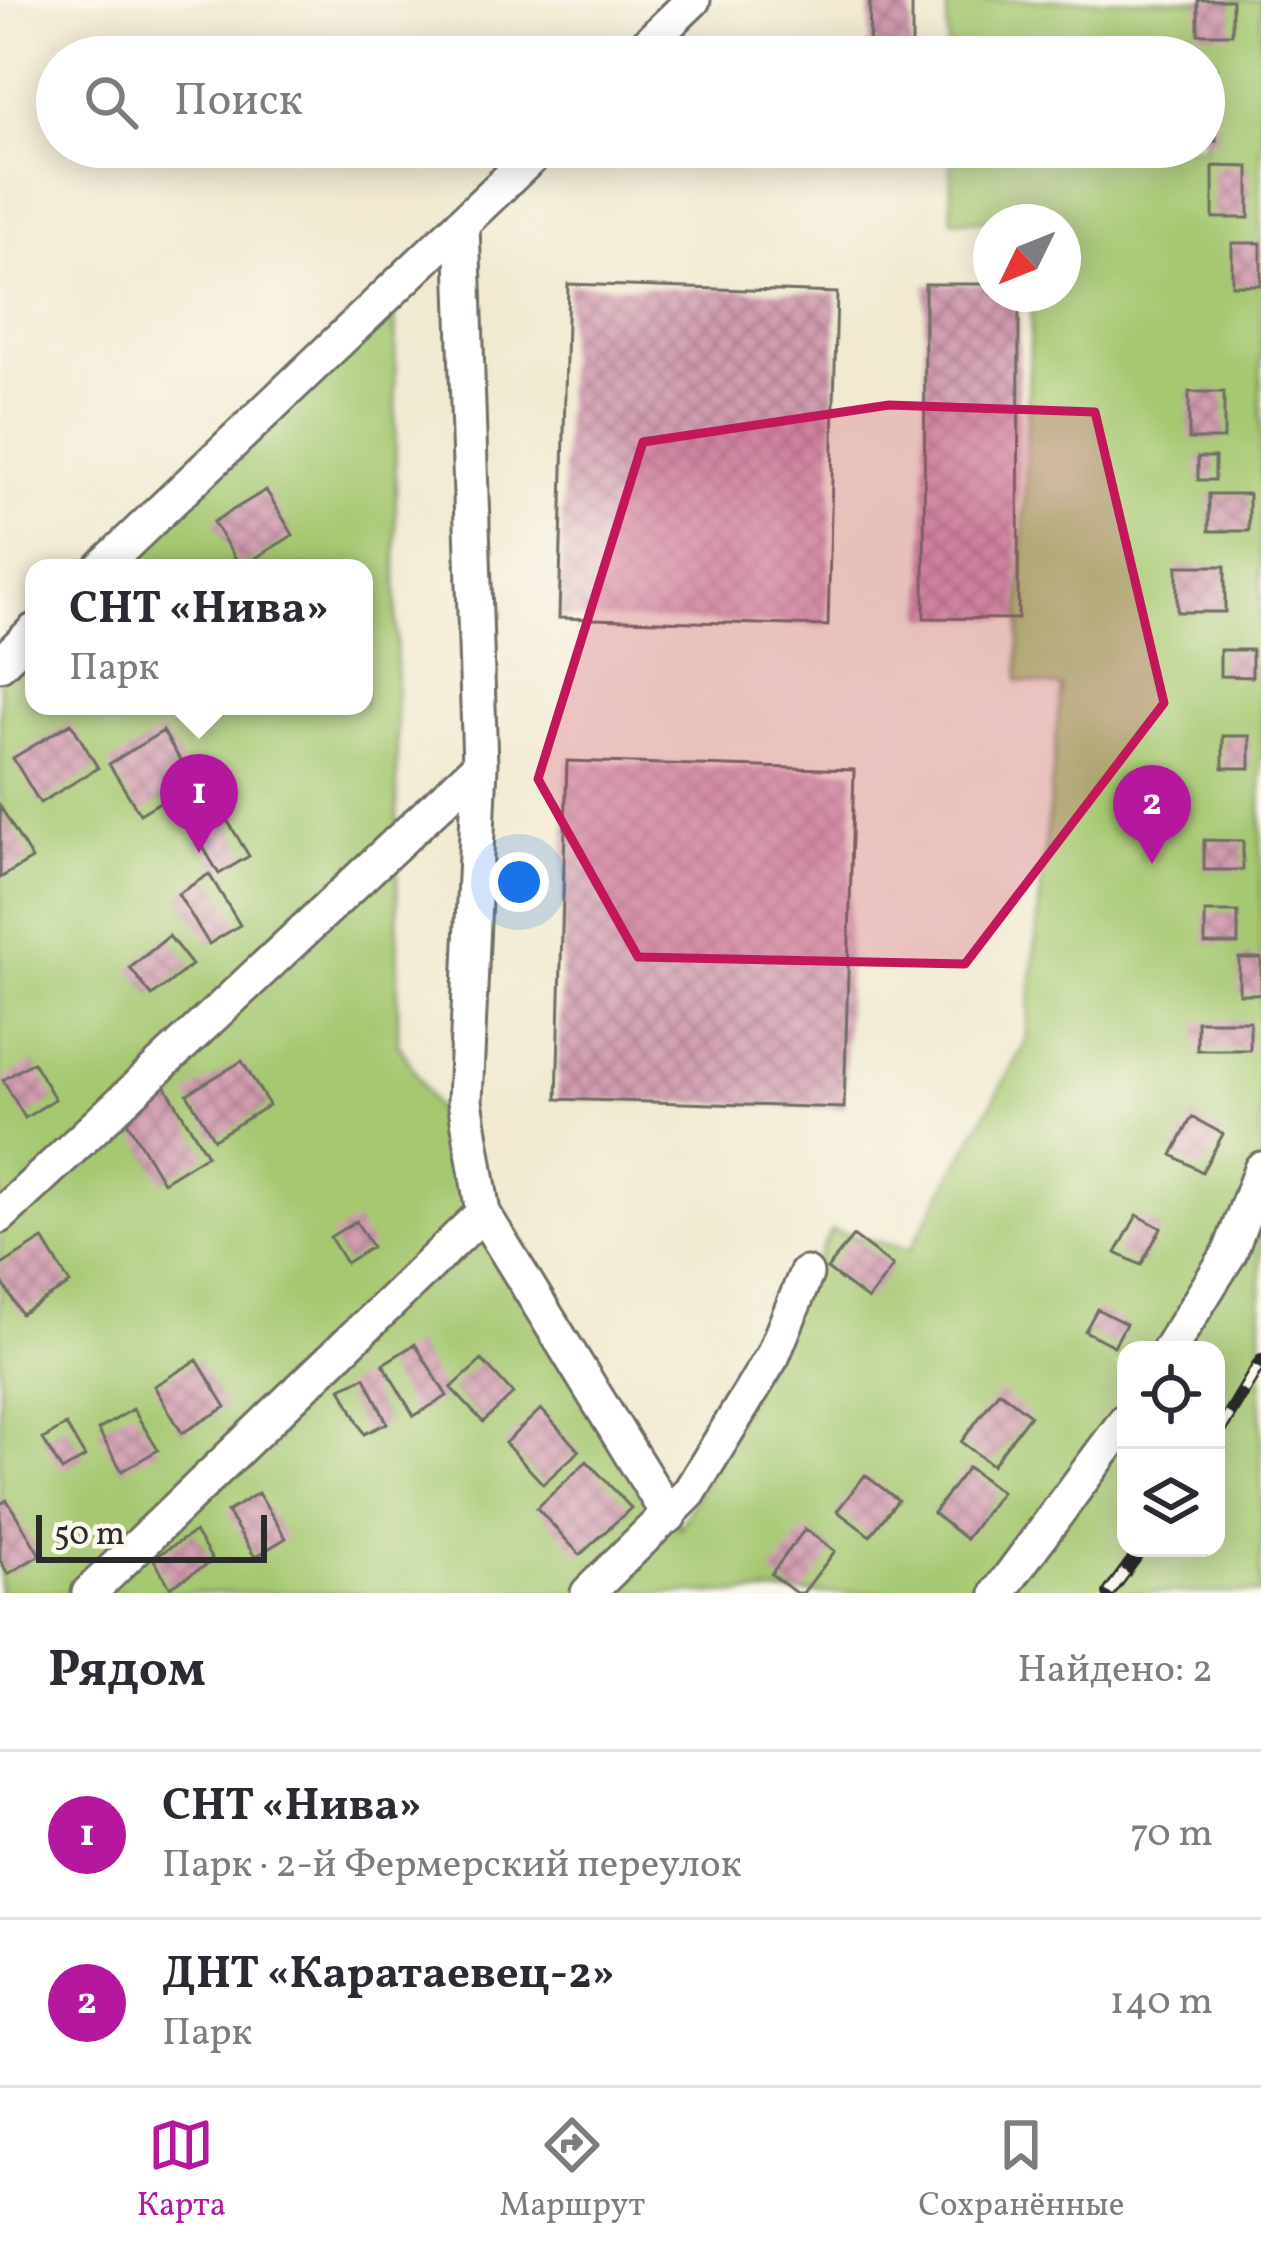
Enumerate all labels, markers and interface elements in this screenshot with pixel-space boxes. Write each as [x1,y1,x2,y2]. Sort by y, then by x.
search box [36,36,1225,168]
icon: search [78,69,144,135]
text: Поиск [174,71,303,134]
north arrow [973,204,1081,312]
popup [25,559,373,715]
text: СНТ «Нива» [69,579,329,642]
text: Парк [69,642,159,696]
pin: 1 [160,754,238,853]
pin: 2 [1113,765,1191,864]
your location [489,852,549,912]
map controls [1117,1341,1225,1557]
button: locate [1117,1341,1225,1449]
button: layers [1117,1449,1225,1557]
scale bar [36,1509,267,1562]
text: 50 m [54,1513,125,1559]
text: Рядом [48,1636,206,1707]
text: Найдено: 2 [1017,1644,1213,1698]
text: СНТ «Нива» [162,1776,422,1839]
text: 1 [79,1808,95,1862]
text: 70 m [1130,1808,1213,1862]
text: Парк · 2-й Фермерский переулок [162,1839,742,1893]
text: ДНТ «Каратаевец-2» [162,1944,615,2007]
text: 2 [77,1976,97,2030]
text: 140 m [1110,1976,1213,2030]
text: Парк [162,2007,252,2061]
tab: Карта [137,2112,226,2230]
tab: Маршрут [500,2112,645,2230]
tab: Сохранённые [918,2112,1124,2230]

